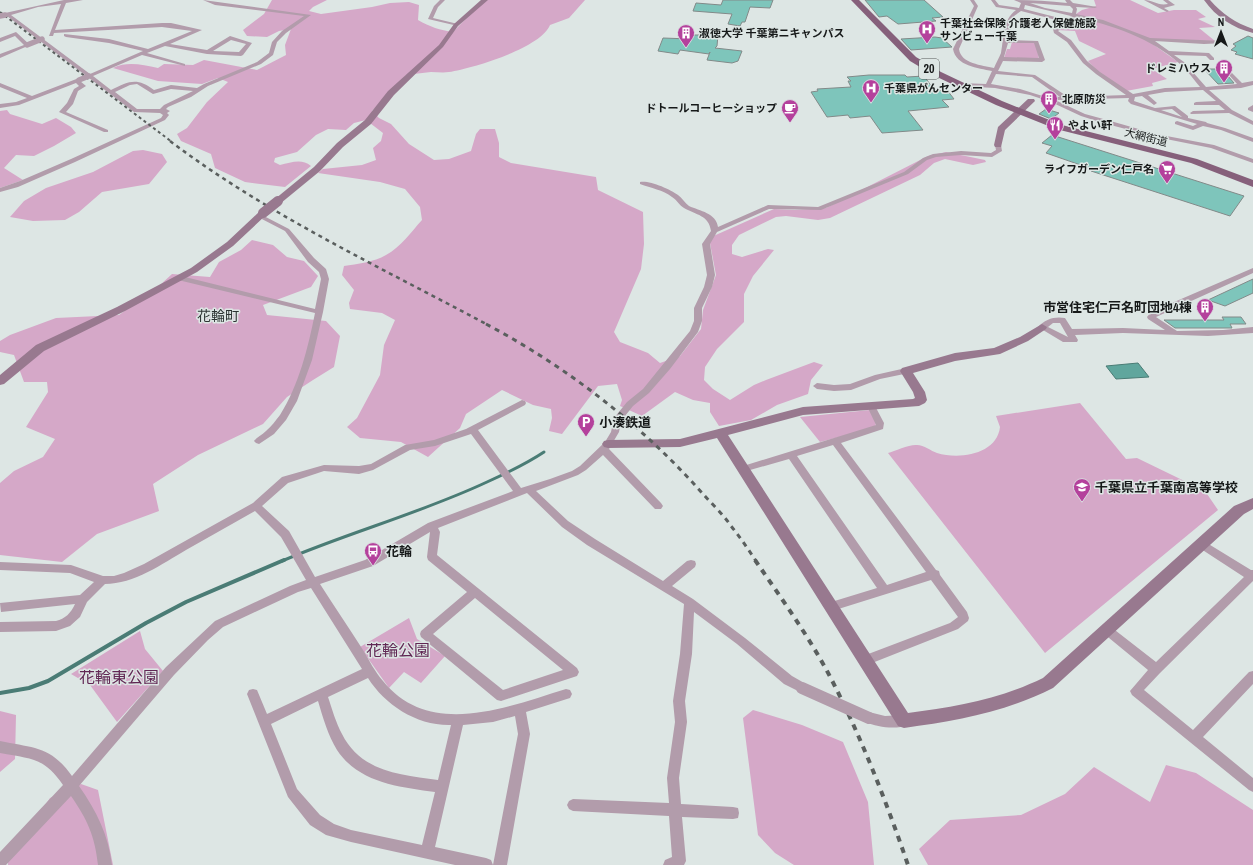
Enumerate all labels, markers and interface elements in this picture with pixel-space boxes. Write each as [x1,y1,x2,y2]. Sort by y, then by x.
north arrow [1201,12,1241,52]
text: N [1218,15,1224,29]
place label: 千葉社会保険 介護老人保健施設 サンビュー千葉 [940,16,1097,43]
hospital icon: 千葉社会保険 介護老人保健施設 サンビュー千葉 [917,19,937,44]
building icon: 淑徳大学 千葉第ニキャンパス [676,23,696,48]
place label: 淑徳大学 千葉第ニキャンパス [699,26,845,40]
building icon: ドレミハウス [1214,58,1234,83]
road number: 20 [919,59,939,79]
place label: ドレミハウス [1145,61,1211,75]
hospital icon: 千葉県がんセンター [861,78,881,103]
place label: 千葉県がんセンター [884,81,983,95]
building icon: 北原防災 [1039,89,1059,114]
place label: 北原防災 [1062,92,1106,106]
cafe icon: ドトールコーヒーショップ [780,98,800,123]
place label: ドトールコーヒーショップ [645,101,777,115]
restaurant icon: やよい軒 [1045,115,1065,140]
place label: やよい軒 [1068,118,1112,132]
street label: 大網街道 [1123,125,1169,149]
supermarket icon: ライフガーデン仁戸名 [1157,159,1177,184]
place label: ライフガーデン仁戸名 [1044,162,1154,176]
building icon: 市営住宅仁戸名町団地4棟 [1195,297,1215,322]
place label: 市営住宅仁戸名町団地4棟 [1043,299,1192,316]
district label: 花輪町 [197,307,239,325]
parking icon: 小湊鉄道 [576,412,596,437]
place label: 小湊鉄道 [599,414,651,431]
school or university icon: 千葉県立千葉南高等学校 [1072,477,1092,502]
place label: 千葉県立千葉南高等学校 [1095,479,1238,496]
bus stop icon: 花輪 [363,541,383,566]
place label: 花輪 [386,543,412,560]
park label: 花輪公園 [366,639,430,661]
park label: 花輪東公園 [79,666,159,688]

